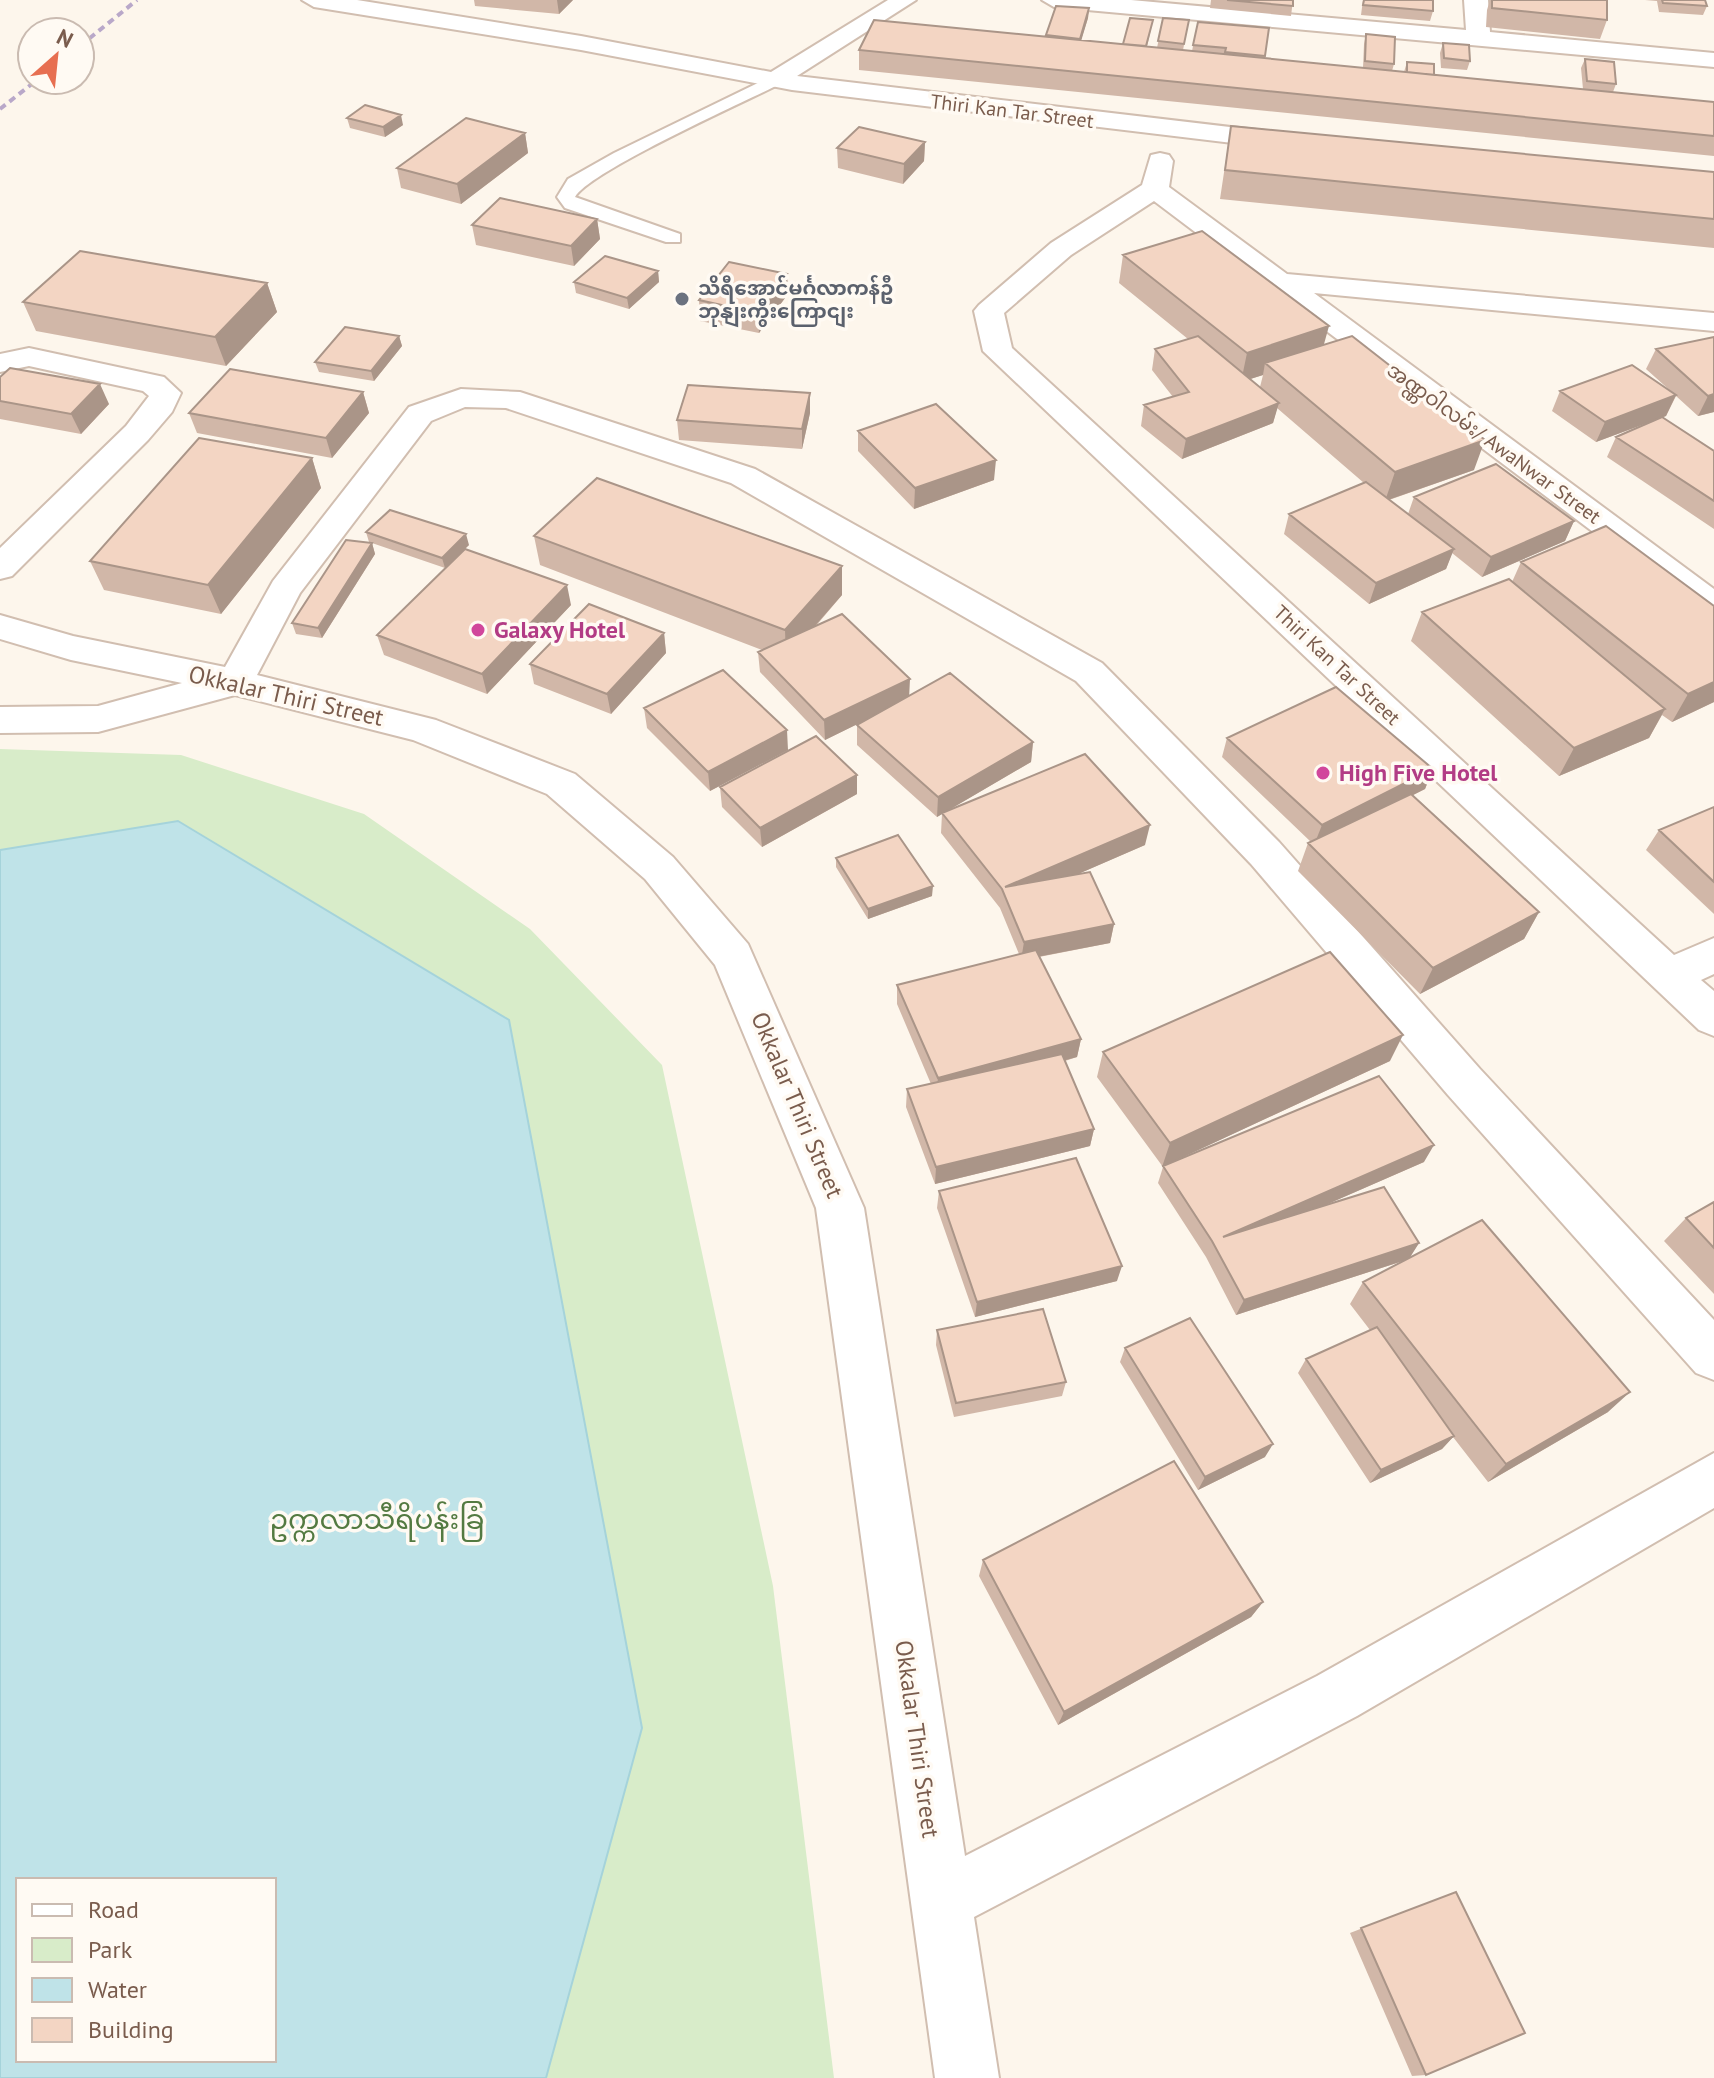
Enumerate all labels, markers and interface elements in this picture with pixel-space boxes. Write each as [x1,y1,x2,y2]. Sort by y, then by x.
north arrow [16,16,96,96]
text: N [52,22,78,54]
street label: Thiri Kan Tar Street [929,88,1095,134]
place label: သိရီအောင်မင်္ဂလာကန်ဦ ဘုနျးကွီးကြောငျး [698,275,893,328]
marker: သိရီအောင်မင်္ဂလာကန်ဦ ဘုနျးကွီးကြောငျး [673,290,691,308]
street label: အဏ္ဏဝါလမ်း/ AwaNwar Street [1380,356,1607,532]
street label: Thiri Kan Tar Street [1268,599,1406,731]
place label: Galaxy Hotel [494,614,626,645]
marker: Galaxy Hotel [469,621,487,639]
street label: Okkalar Thiri Street [186,658,387,733]
place label: High Five Hotel [1339,757,1498,788]
marker: High Five Hotel [1314,764,1332,782]
street label: Okkalar Thiri Street [744,1007,851,1203]
park label: ဥက္ကလာသီရိပန်းခြံ [269,1500,485,1542]
street label: Okkalar Thiri Street [888,1638,947,1840]
legend [16,1878,276,2062]
text: Road [88,1894,139,1925]
text: Park [88,1934,133,1965]
text: Water [88,1974,147,2005]
text: Building [88,2014,174,2045]

